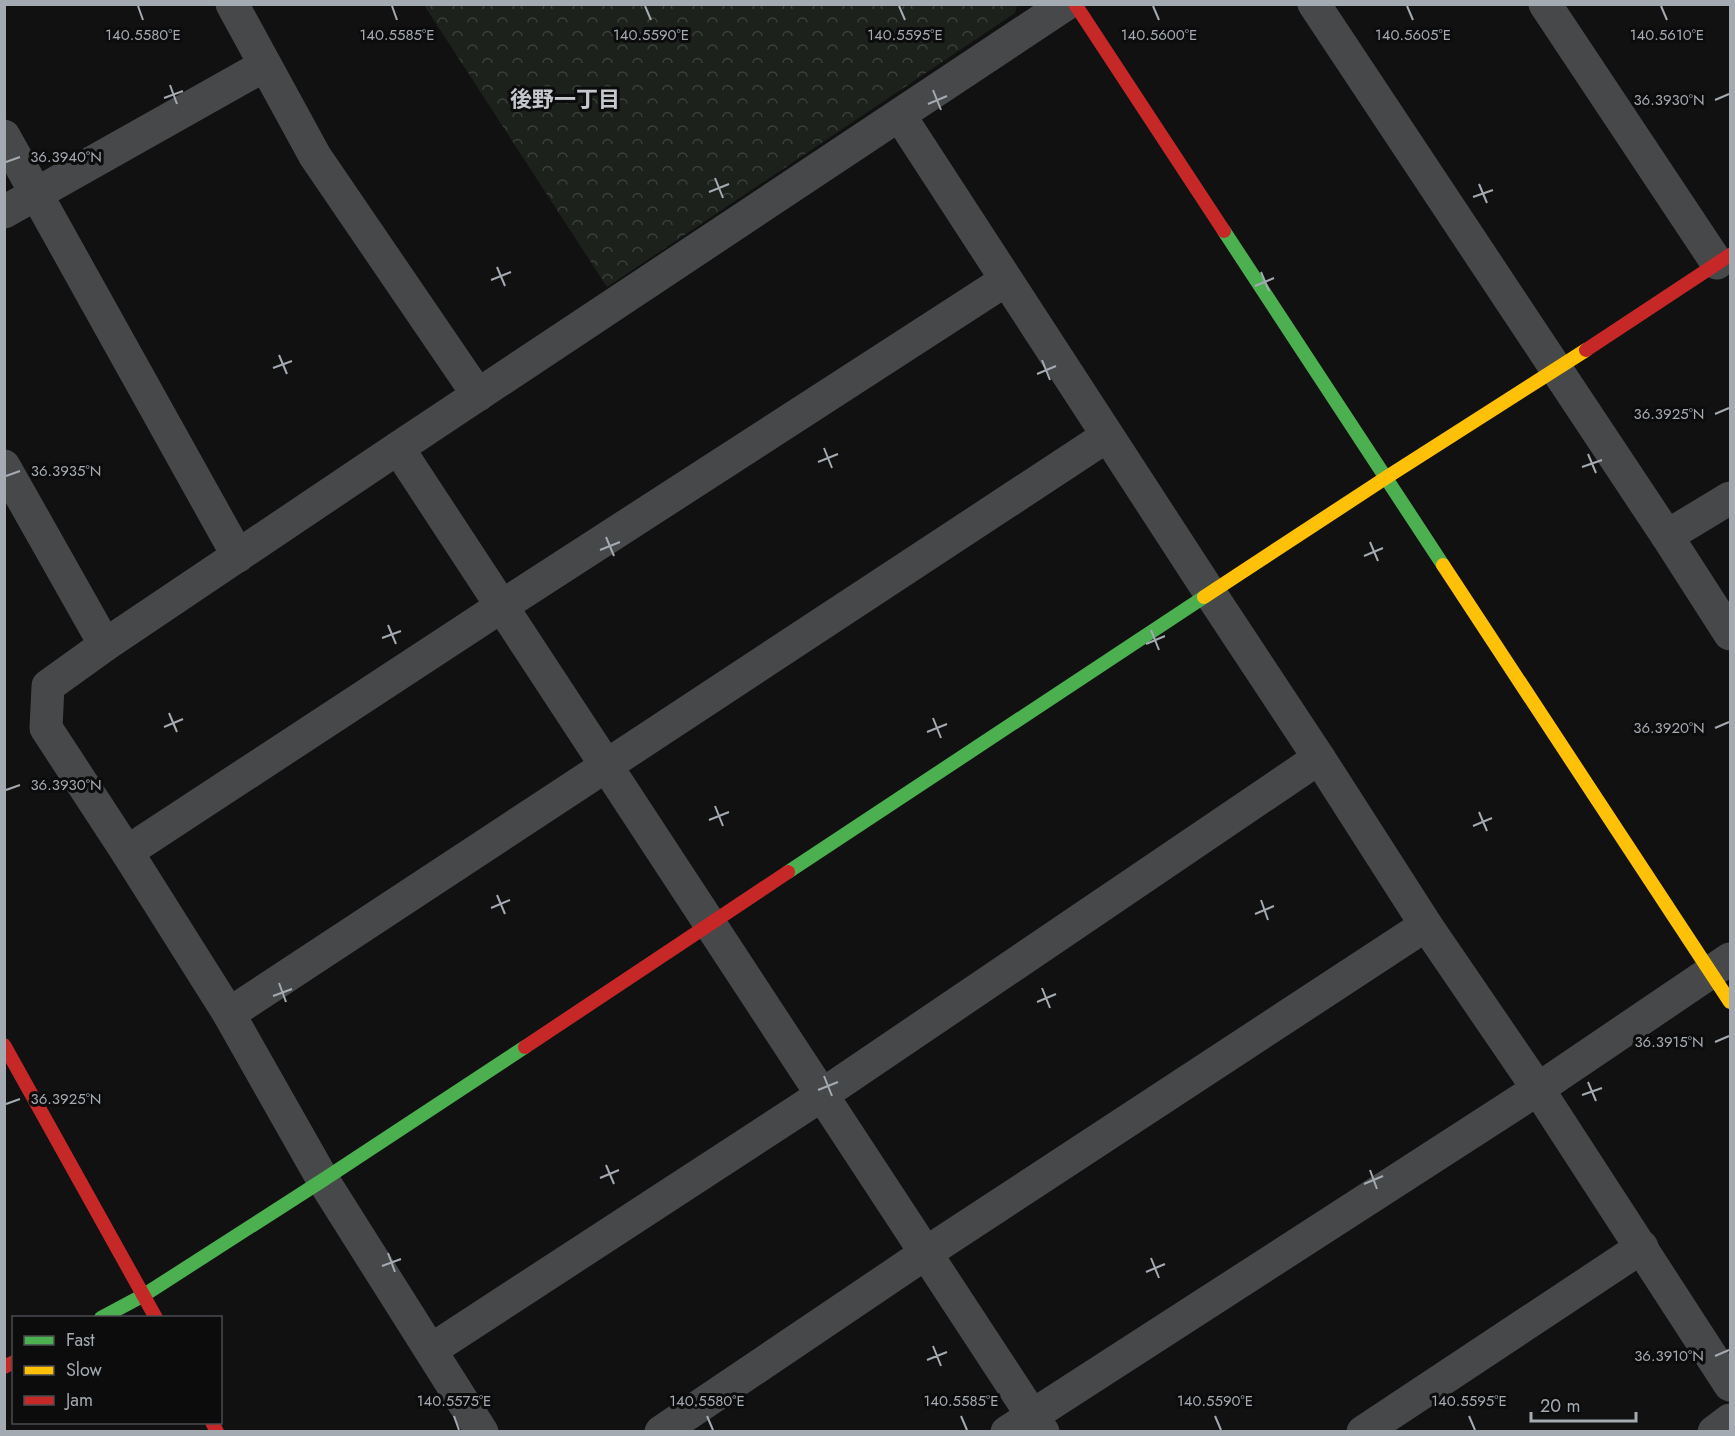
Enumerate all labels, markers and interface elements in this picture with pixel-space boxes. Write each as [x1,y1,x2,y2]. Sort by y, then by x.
text: 140.5580°E [105,24,181,46]
text: 140.5585°E [360,24,435,46]
text: 140.5590°E [613,24,689,46]
text: 140.5595°E [867,24,943,46]
text: 140.5600°E [1121,24,1197,46]
text: 140.5605°E [1375,24,1451,46]
text: 140.5610°E [1630,24,1704,46]
district label: 後野一丁目 [510,83,620,115]
text: 36.3930°N [1633,89,1705,111]
text: 36.3940°N [30,146,102,168]
text: 36.3925°N [1634,403,1704,425]
text: 36.3935°N [31,460,101,482]
text: 36.3920°N [1633,717,1705,739]
text: 36.3930°N [30,774,102,796]
text: 36.3915°N [1634,1031,1704,1053]
text: 36.3925°N [31,1088,101,1110]
legend [12,1316,222,1424]
text: Fast [66,1327,95,1353]
text: 36.3910°N [1634,1345,1704,1367]
text: Slow [66,1357,103,1383]
scale bar [1531,1385,1636,1423]
text: Jam [64,1387,93,1413]
text: 140.5575°E [417,1390,491,1412]
text: 140.5580°E [669,1390,745,1412]
text: 140.5585°E [924,1390,999,1412]
text: 140.5590°E [1177,1390,1253,1412]
text: 140.5595°E [1431,1390,1507,1412]
text: 20 m [1540,1393,1580,1419]

